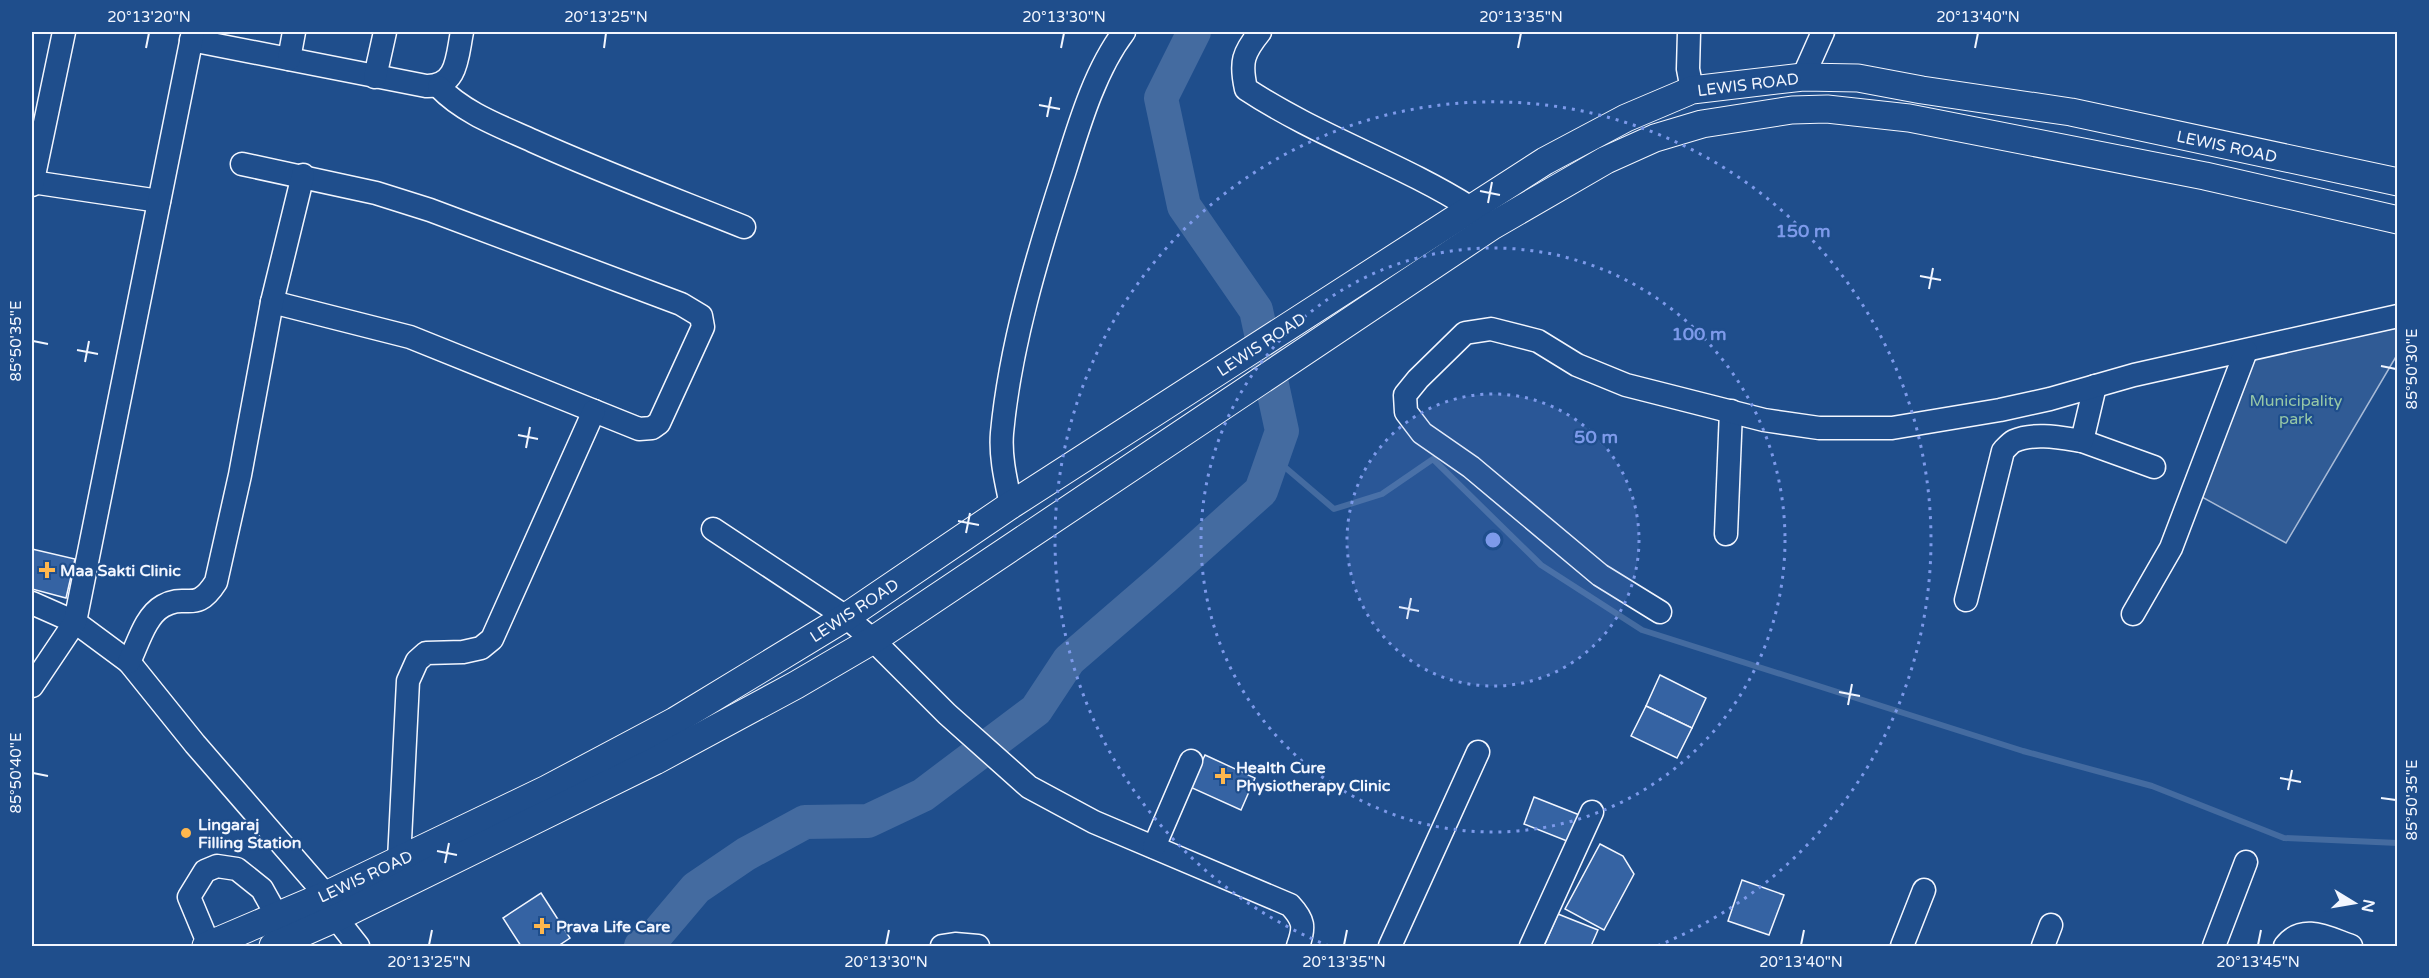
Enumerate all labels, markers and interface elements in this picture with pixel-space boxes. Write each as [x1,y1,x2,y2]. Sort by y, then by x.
text: 20°13'20"N [107,8,191,26]
text: 20°13'25"N [564,8,648,26]
text: 20°13'30"N [1022,8,1106,26]
text: 20°13'35"N [1479,8,1563,26]
text: 20°13'40"N [1936,8,2020,26]
street label: LEWIS ROAD [1696,69,1800,101]
street label: LEWIS ROAD [2175,127,2279,167]
text: 150 m [1775,220,1831,242]
text: 85°50'35"E [7,301,25,381]
street label: LEWIS ROAD [1213,309,1310,381]
text: 100 m [1671,323,1727,345]
text: 85°50'30"E [2403,329,2421,409]
park label: Municipality park [2250,391,2343,429]
text: 50 m [1574,426,1618,448]
centre of rings [1483,530,1503,550]
marker: Maa Sakti Clinic [38,561,56,579]
place label: Maa Sakti Clinic [60,561,181,581]
street label: LEWIS ROAD [806,575,903,647]
text: 85°50'40"E [7,733,25,813]
place label: Health Cure Physiotherapy Clinic [1236,758,1391,796]
text: 85°50'35"E [2403,760,2421,840]
marker: Health Cure Physiotherapy Clinic [1214,767,1232,785]
place label: Lingaraj Filling Station [198,815,301,853]
marker: Lingaraj Filling Station [179,826,193,840]
street label: LEWIS ROAD [315,846,416,908]
north arrow [2324,873,2384,933]
text: N [2357,897,2379,914]
marker: Prava Life Care [533,917,551,935]
place label: Prava Life Care [556,917,670,937]
text: 20°13'25"N [387,953,471,971]
text: 20°13'30"N [844,953,928,971]
text: 20°13'35"N [1302,953,1386,971]
text: 20°13'40"N [1759,953,1843,971]
text: 20°13'45"N [2216,953,2300,971]

